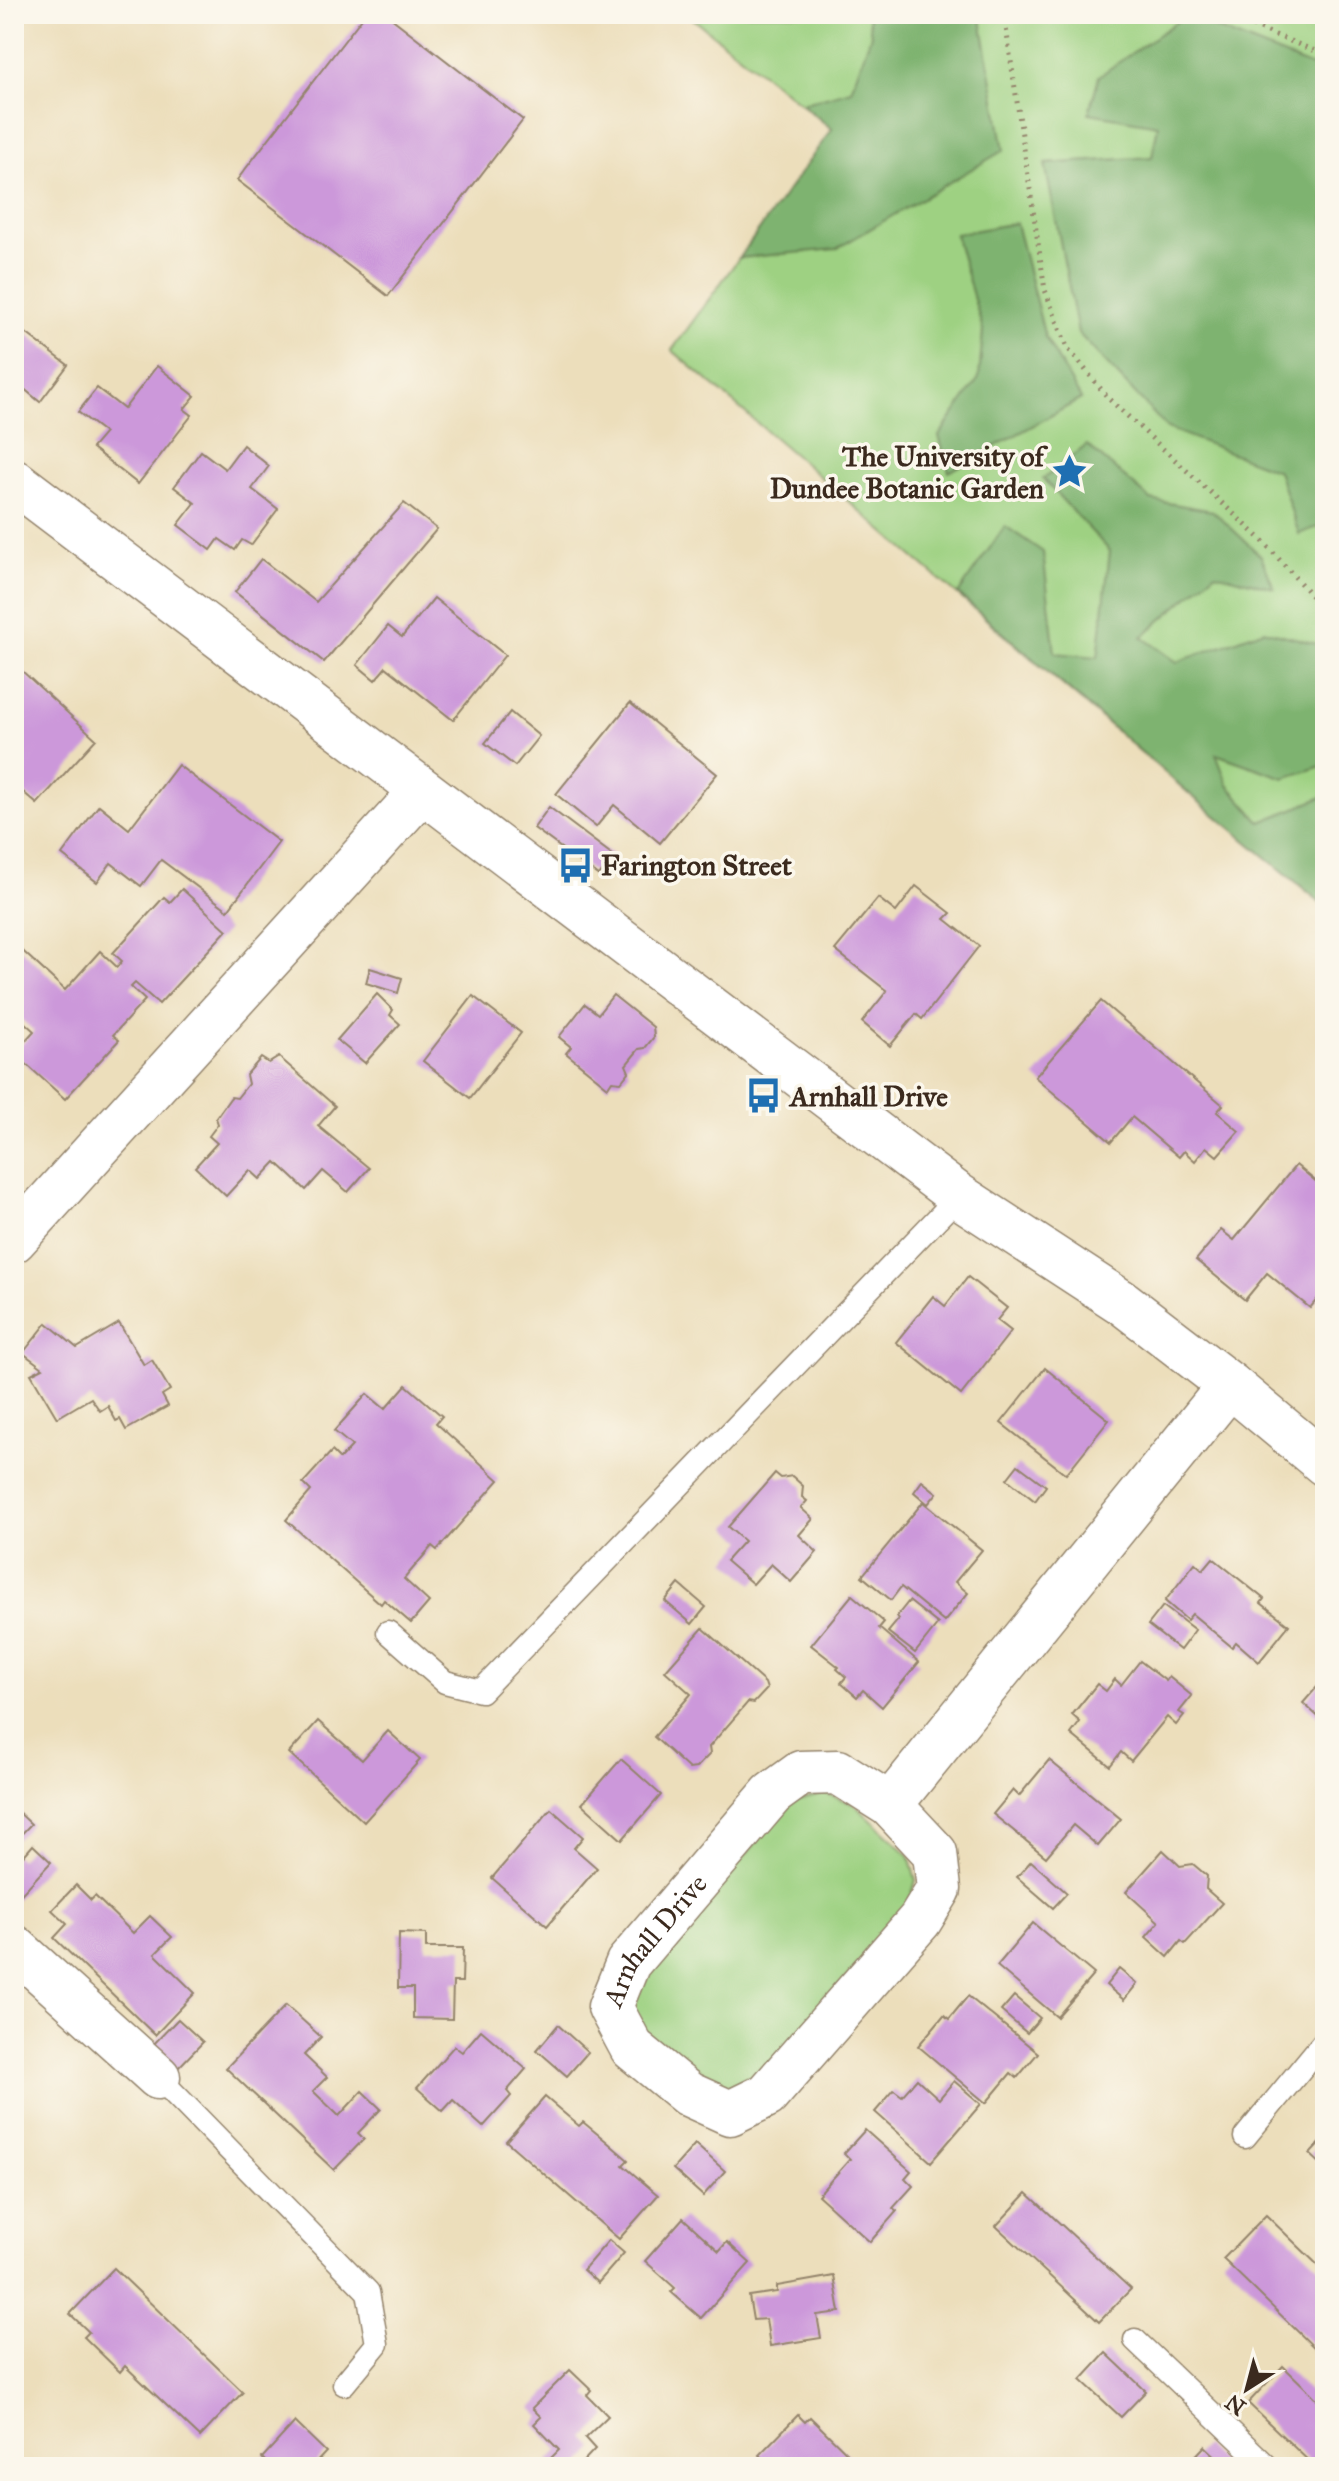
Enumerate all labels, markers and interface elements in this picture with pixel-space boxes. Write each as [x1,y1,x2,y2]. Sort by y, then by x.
place label: The University of Dundee Botanic Garden [770,439,1049,506]
place icon: The University of Dundee Botanic Garden [1051,453,1089,491]
bus stop icon: Farington Street [556,846,594,884]
place label: Farington Street [601,848,792,883]
bus stop icon: Arnhall Drive [745,1077,783,1115]
place label: Arnhall Drive [788,1079,948,1114]
street label: Arnhall Drive [594,1866,714,2013]
north arrow [1207,2349,1287,2429]
text: N [1220,2388,1251,2421]

